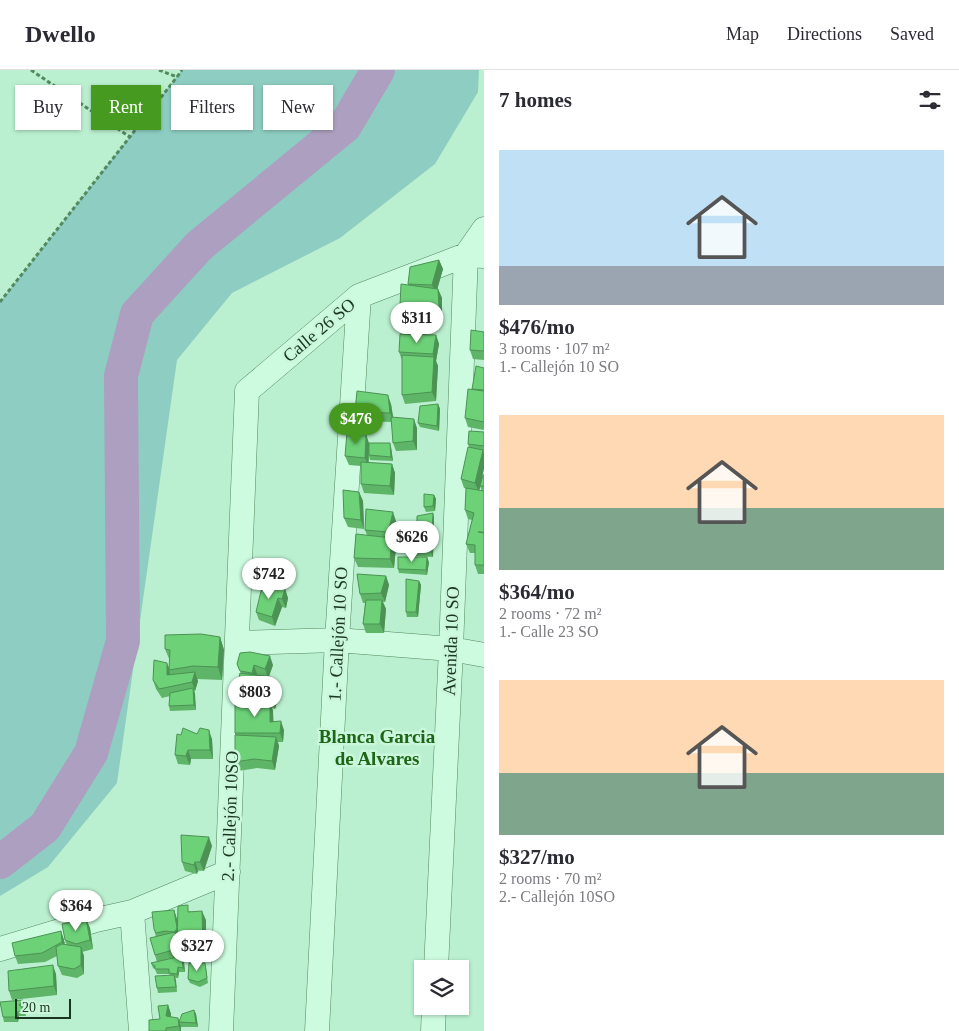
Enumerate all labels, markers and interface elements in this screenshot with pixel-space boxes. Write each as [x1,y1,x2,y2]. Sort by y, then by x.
text: Dwello [25,21,96,47]
text: Map [726,24,759,44]
text: Directions [787,24,862,44]
text: Saved [890,24,934,44]
chip: Buy [15,85,81,130]
chip: Rent [91,85,161,130]
chip: Filters [171,85,253,130]
chip: New [263,85,333,130]
icon: filters [916,86,944,114]
text: 7 homes [499,88,572,112]
icon: home [677,182,767,272]
street label: Calle 26 SO [279,294,359,366]
pin: $311 [387,302,447,344]
text: $311 [401,309,433,326]
text: $476/mo [499,315,575,339]
text: 3 rooms · 107 m² [499,340,610,357]
text: 1.- Callejón 10 SO [499,358,619,375]
pin: $476 [326,402,386,445]
text: $476 [340,410,372,427]
icon: home [677,447,767,537]
pin: $626 [382,520,442,563]
text: $626 [396,528,428,545]
pin: $742 [239,558,299,600]
text: $742 [253,565,285,582]
street label: 1.- Callejón 10 SO [324,566,352,702]
text: $364/mo [499,580,575,604]
street label: Avenida 10 SO [439,586,463,696]
text: 2 rooms · 72 m² [499,605,602,622]
text: 1.- Calle 23 SO [499,623,599,640]
pin: $803 [225,676,285,718]
text: $803 [239,683,271,700]
icon: home [677,712,767,802]
district label: Blanca Garcia de Alvares [319,726,436,769]
street label: 2.- Callejón 10SO [218,750,242,882]
text: $327/mo [499,845,575,869]
text: 2 rooms · 70 m² [499,870,602,887]
text: 2.- Callejón 10SO [499,888,615,905]
pin: $364 [46,890,106,932]
text: $364 [60,897,92,914]
pin: $327 [167,930,227,972]
text: $327 [181,937,213,954]
map controls [414,960,469,1015]
button: layers [414,960,469,1015]
scale bar [15,996,71,1019]
text: 20 m [22,1000,50,1015]

